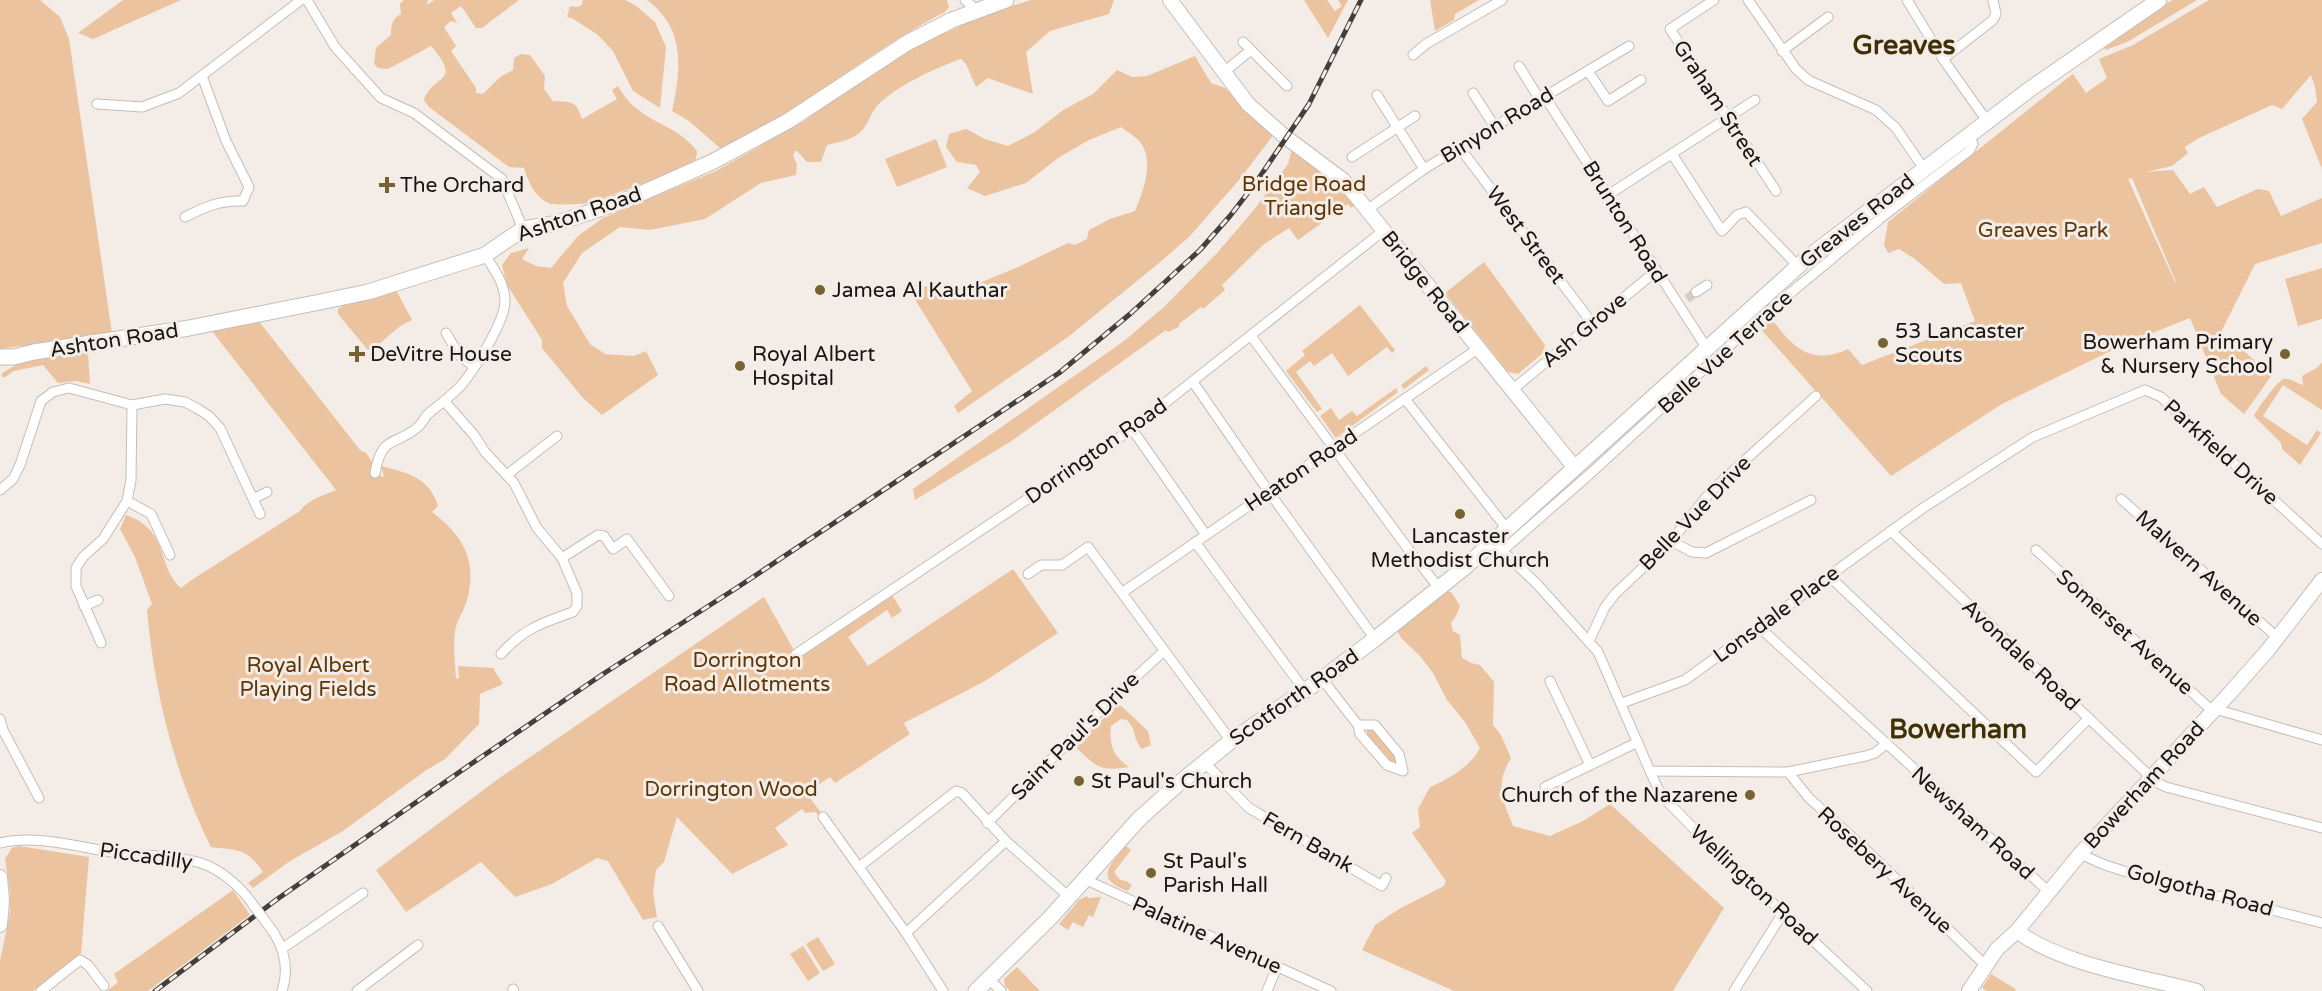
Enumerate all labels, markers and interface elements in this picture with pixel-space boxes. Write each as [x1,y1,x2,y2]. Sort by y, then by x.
district label: Greaves [1853,29,1956,62]
street label: Graham Street [1668,36,1768,171]
street label: Binyon Road [1436,82,1558,169]
street label: Brunton Road [1577,157,1672,288]
street label: Greaves Road [1795,169,1919,274]
park label: Bridge Road Triangle [1242,172,1366,221]
place label: The Orchard [400,173,524,198]
marker: The Orchard [378,176,396,194]
street label: Ashton Road [514,181,645,247]
street label: West Street [1481,182,1570,289]
park label: Greaves Park [1978,218,2108,243]
street label: Bridge Road [1376,226,1473,338]
place label: Jamea Al Kauthar [832,278,1007,303]
marker: Jamea Al Kauthar [813,283,827,297]
street label: Belle Vue Terrace [1653,285,1798,419]
street label: Ash Grove [1537,288,1632,373]
street label: Ashton Road [48,318,180,363]
place label: 53 Lancaster Scouts [1895,319,2024,368]
place label: Bowerham Primary & Nursery School [2083,330,2273,379]
marker: 53 Lancaster Scouts [1876,336,1890,350]
place label: DeVitre House [370,342,512,367]
place label: Royal Albert Hospital [752,342,875,391]
marker: DeVitre House [348,345,366,363]
marker: Bowerham Primary & Nursery School [2278,347,2292,361]
marker: Royal Albert Hospital [733,359,747,373]
street label: Dorrington Road [1021,393,1172,510]
street label: Parkfield Drive [2158,394,2283,511]
street label: Heaton Road [1240,424,1362,517]
street label: Belle Vue Drive [1634,451,1756,576]
street label: Malvern Avenue [2130,505,2267,632]
marker: Lancaster Methodist Church [1453,507,1467,521]
place label: Lancaster Methodist Church [1370,524,1550,573]
street label: Lonsdale Place [1709,560,1844,668]
street label: Somerset Avenue [2051,564,2198,700]
street label: Avondale Road [1957,594,2085,716]
street label: Scotforth Road [1225,644,1364,751]
park label: Dorrington Road Allotments [664,648,830,697]
park label: Royal Albert Playing Fields [239,653,377,702]
street label: Saint Paul's Drive [1006,667,1145,806]
district label: Bowerham [1889,713,2027,746]
street label: Bowerham Road [2079,716,2210,854]
street label: Newsham Road [1906,761,2039,885]
place label: St Paul's Church [1091,769,1252,794]
marker: St Paul's Church [1072,774,1086,788]
park label: Dorrington Wood [644,777,818,802]
place label: Church of the Nazarene [1501,783,1738,808]
marker: Church of the Nazarene [1743,788,1757,802]
street label: Rosebery Avenue [1812,802,1957,939]
street label: Fern Bank [1258,806,1358,878]
street label: Wellington Road [1685,820,1823,951]
street label: Piccadilly [98,838,194,875]
place label: St Paul's Parish Hall [1163,849,1268,898]
street label: Golgotha Road [2124,859,2276,922]
marker: St Paul's Parish Hall [1144,866,1158,880]
street label: Palatine Avenue [1128,891,1285,980]

